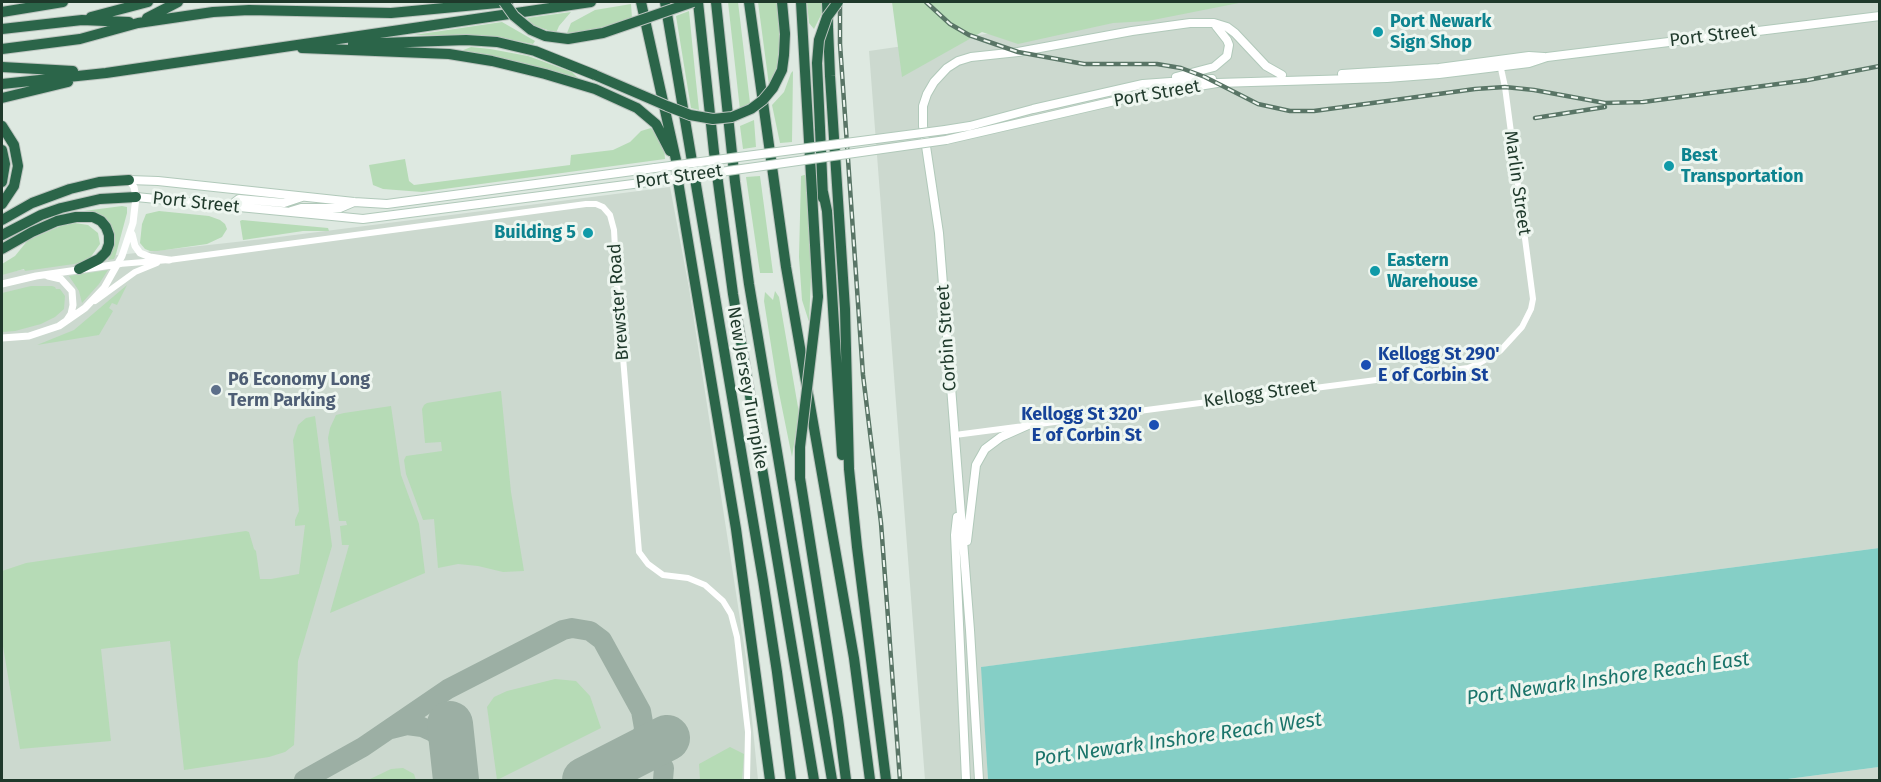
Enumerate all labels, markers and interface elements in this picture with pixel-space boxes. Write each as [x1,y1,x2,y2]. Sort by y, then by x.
place label: Port Newark Sign Shop [1390,11,1491,54]
street label: Port Street [1668,20,1758,52]
marker: Port Newark Sign Shop [1371,25,1385,39]
street label: Port Street [1112,76,1202,112]
street label: Marlin Street [1499,129,1535,237]
place label: Best Transportation [1681,145,1804,188]
marker: Best Transportation [1662,159,1676,173]
street label: Port Street [634,160,724,194]
street label: Port Street [151,188,241,218]
place label: Building 5 [494,222,576,244]
marker: Building 5 [581,226,595,240]
street label: Brewster Road [604,243,634,361]
place label: Eastern Warehouse [1387,250,1478,292]
marker: Eastern Warehouse [1368,264,1382,278]
street label: Corbin Street [932,284,962,392]
street label: New Jersey Turnpike [722,305,772,471]
place label: Kellogg St 290' E of Corbin St [1378,344,1500,386]
marker: Kellogg St 290' E of Corbin St [1359,358,1373,372]
place label: P6 Economy Long Term Parking [228,369,370,412]
street label: Kellogg Street [1202,375,1318,413]
marker: P6 Economy Long Term Parking [209,383,223,397]
place label: Kellogg St 320' E of Corbin St [1021,404,1142,446]
marker: Kellogg St 320' E of Corbin St [1147,418,1161,432]
water label: Port Newark Inshore Reach East [1465,647,1751,711]
water label: Port Newark Inshore Reach West [1033,708,1323,772]

